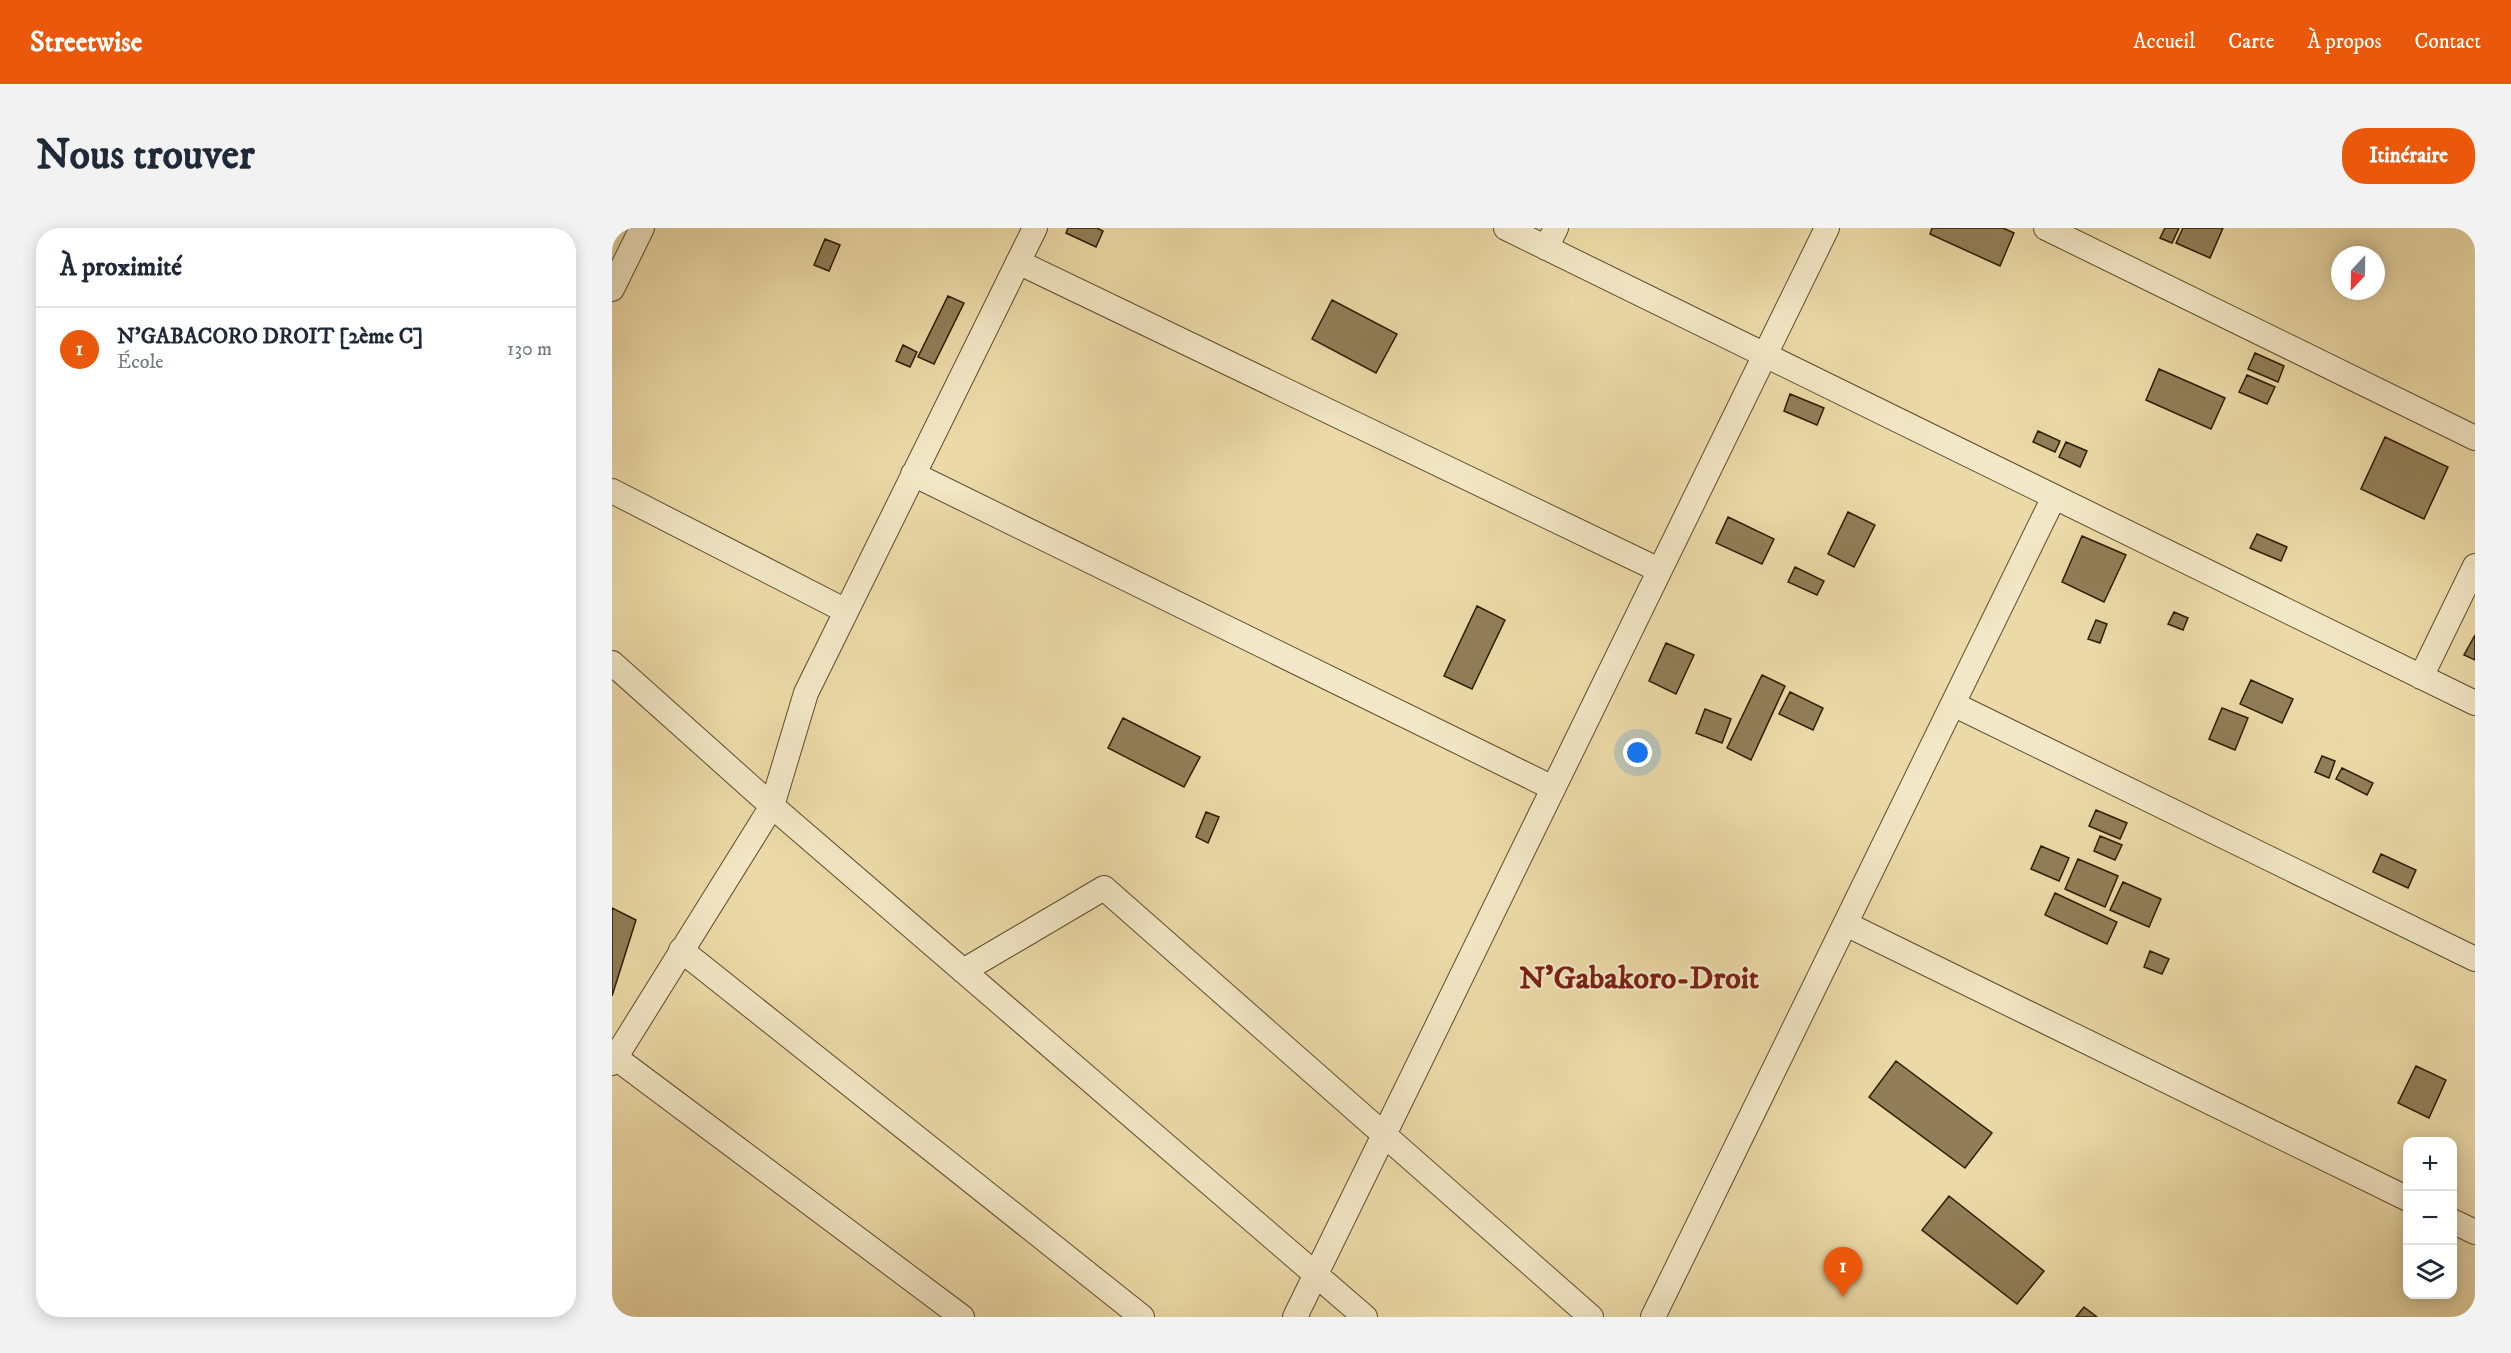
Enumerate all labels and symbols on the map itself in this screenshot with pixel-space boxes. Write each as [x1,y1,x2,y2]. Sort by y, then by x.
north arrow [2331,246,2385,300]
your location [1623,738,1652,767]
district label: N'Gabakoro-Droit [1519,959,1760,999]
pin: 1 [1824,1248,1862,1297]

